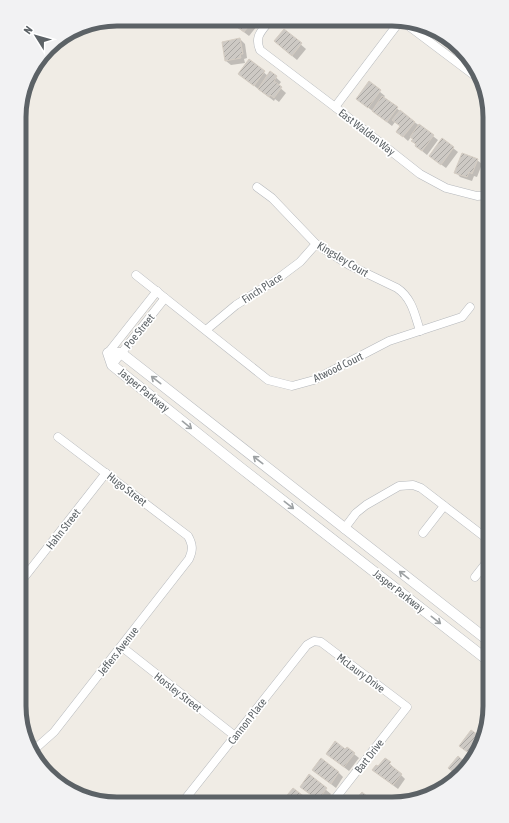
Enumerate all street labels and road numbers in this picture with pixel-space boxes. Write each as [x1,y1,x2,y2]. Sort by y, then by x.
street label: East Walden Way [336,106,398,158]
street label: Kingsley Court [315,239,371,279]
street label: Finch Place [240,271,284,305]
street label: Poe Street [121,311,157,351]
street label: Atwood Court [311,350,365,384]
street label: Jasper Parkway [116,366,172,414]
street label: Hugo Street [105,470,149,508]
street label: Hahn Street [44,506,82,552]
street label: Jasper Parkway [371,567,427,615]
street label: Jeffers Avenue [95,624,141,678]
street label: McLaury Drive [335,651,387,695]
street label: Horsley Street [152,670,204,714]
street label: Cannon Place [225,696,269,746]
street label: Bart Drive [352,737,386,775]

